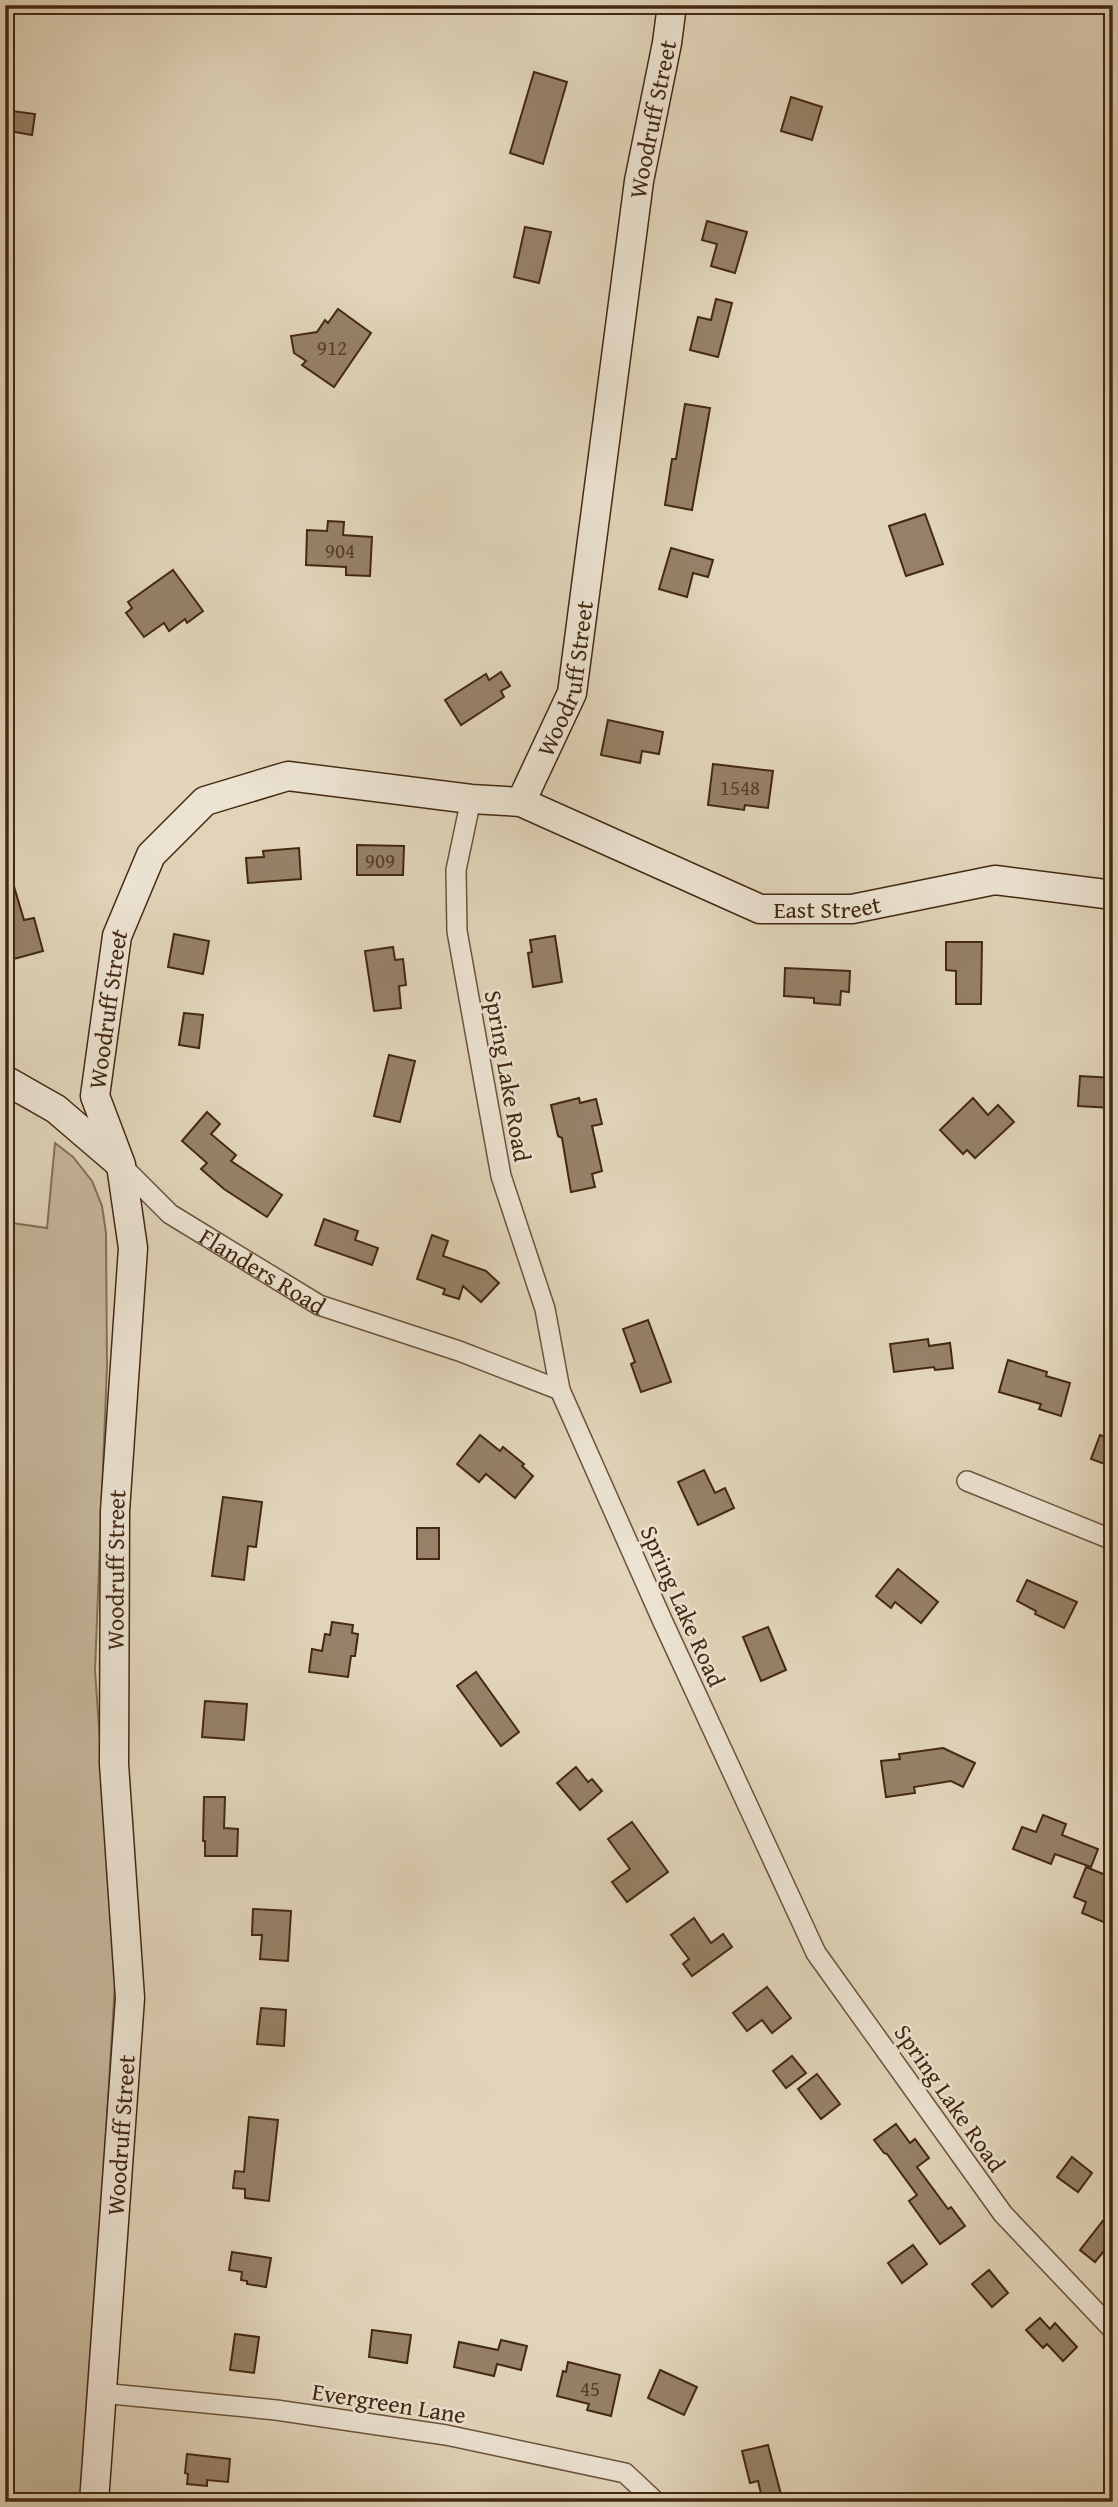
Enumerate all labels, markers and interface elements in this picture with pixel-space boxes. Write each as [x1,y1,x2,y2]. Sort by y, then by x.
street label: Woodruff Street [619,36,685,200]
house number: 912 [317,332,347,363]
house number: 904 [325,535,355,566]
street label: Woodruff Street [527,598,602,762]
house number: 1548 [720,772,760,803]
house number: 909 [365,845,395,876]
street label: East Street [773,886,884,927]
street label: Woodruff Street [79,922,136,1091]
street label: Spring Lake Road [476,988,540,1165]
street label: Flanders Road [193,1219,333,1323]
street label: Woodruff Street [97,1488,134,1650]
street label: Spring Lake Road [632,1520,734,1693]
street label: Spring Lake Road [886,2017,1014,2179]
street label: Woodruff Street [97,2053,143,2217]
house number: 45 [580,2373,600,2404]
street label: Evergreen Lane [310,2374,468,2432]

